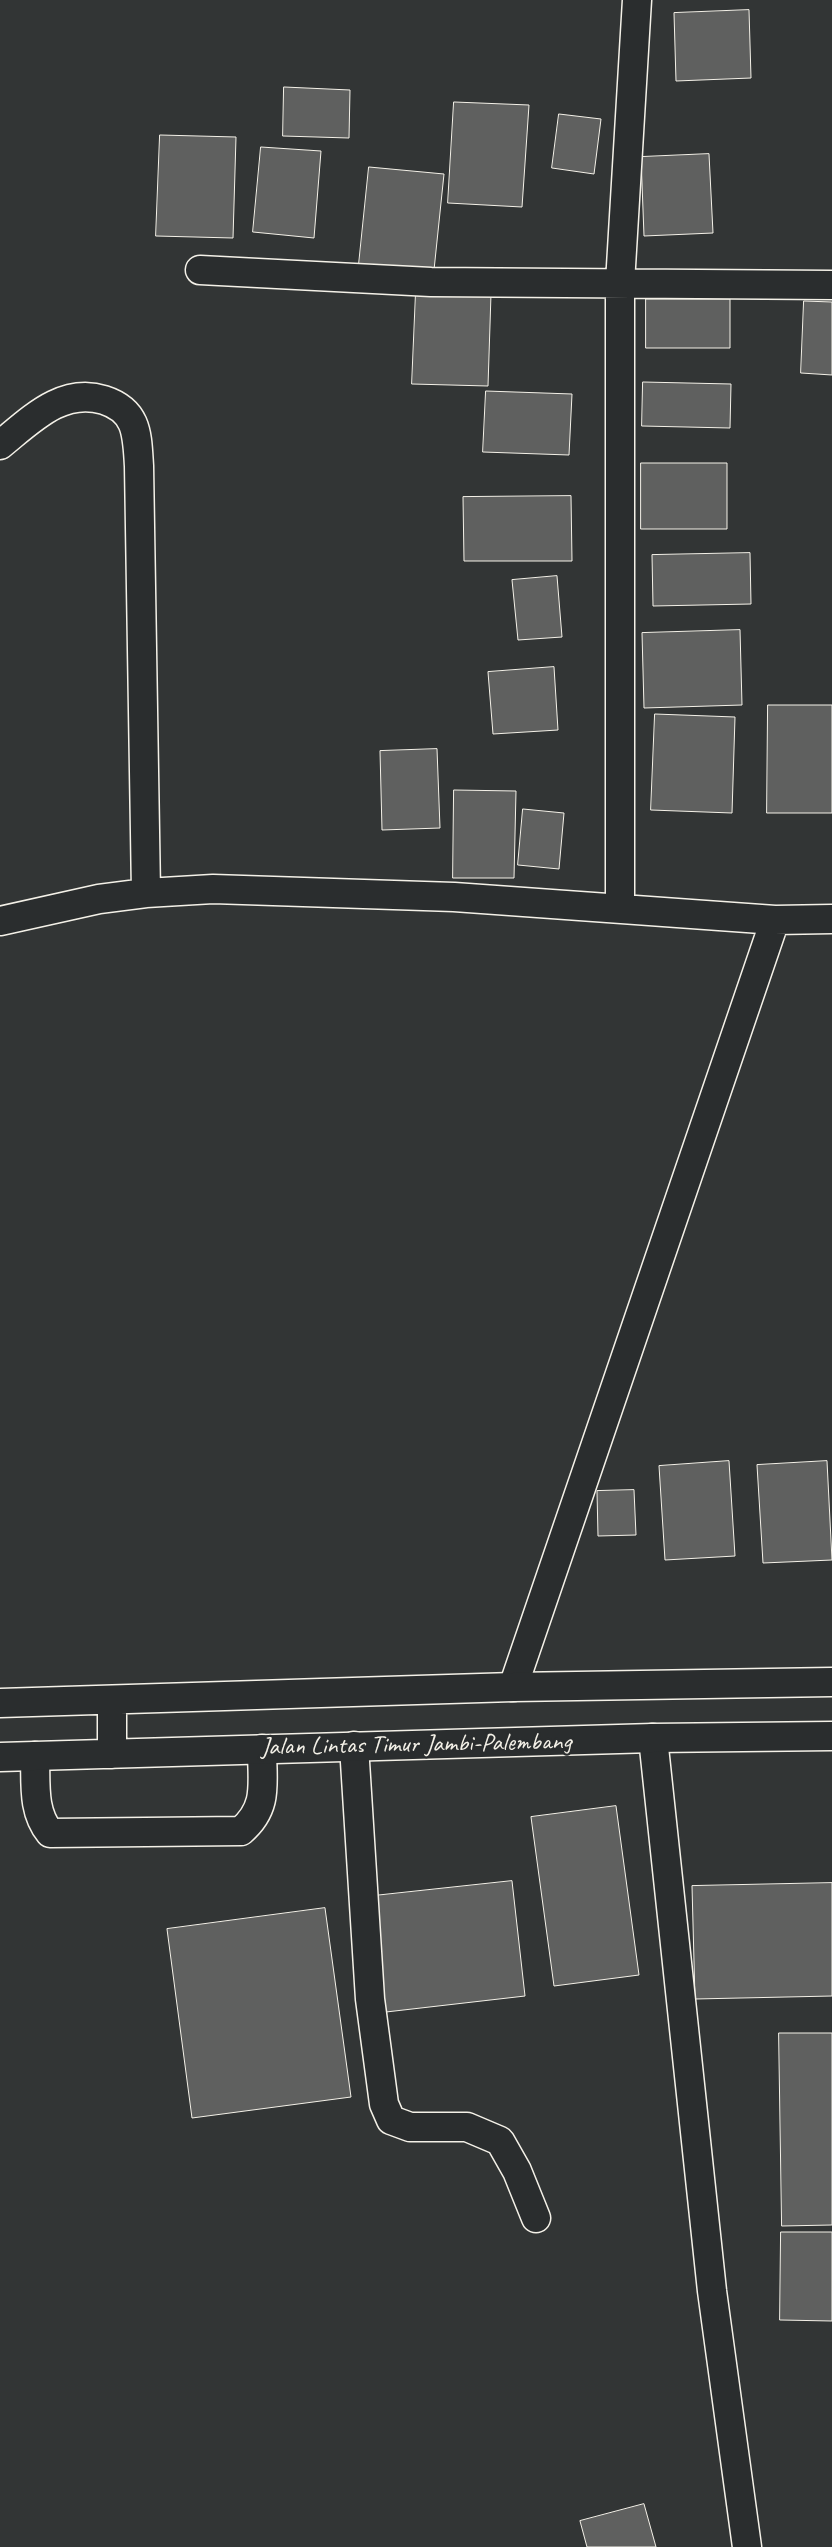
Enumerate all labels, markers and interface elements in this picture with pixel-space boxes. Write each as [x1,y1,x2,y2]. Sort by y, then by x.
street label: Jalan Lintas Timur Jambi-Palembang [261,1727,571,1763]

